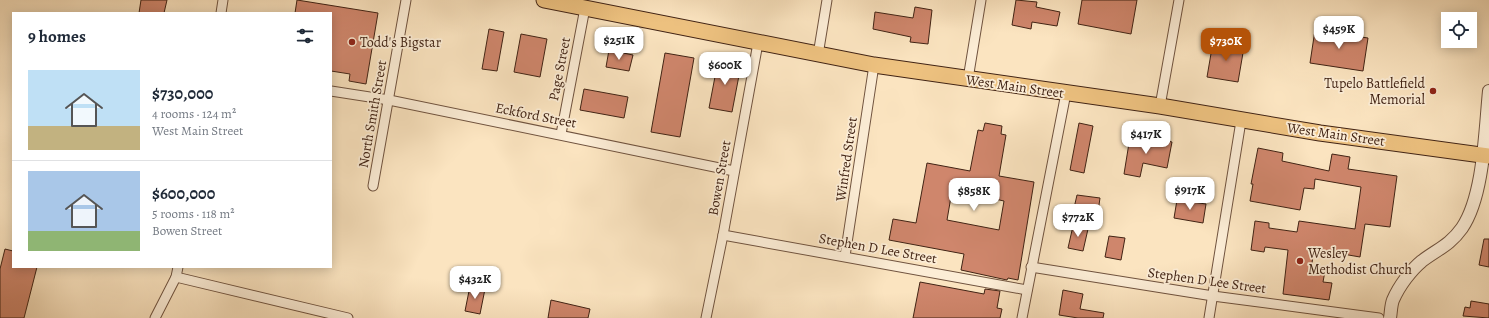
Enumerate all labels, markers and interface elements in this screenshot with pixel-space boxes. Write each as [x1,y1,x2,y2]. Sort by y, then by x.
map controls [1441,12,1477,48]
button: locate [1441,12,1477,48]
pin: $459K [1311,16,1367,50]
text: $459K [1323,20,1355,37]
text: 9 homes [28,25,86,48]
icon: filters [294,25,316,47]
pin: $251K [591,27,647,61]
pin: $730K [1198,28,1254,62]
text: $251K [603,31,635,48]
text: $730K [1210,32,1242,49]
place label: Todd's Bigstar [360,33,442,52]
street label: Page Street [544,35,575,103]
marker: Todd's Bigstar [347,37,357,47]
pin: $600K [697,52,753,86]
text: $600K [708,56,742,73]
street label: North Smith Street [354,58,391,169]
street label: West Main Street [964,70,1065,103]
place label: Tupelo Battlefield Memorial [1324,74,1426,109]
text: $730,000 [152,82,213,105]
icon: home [60,86,108,134]
marker: Tupelo Battlefield Memorial [1428,86,1438,96]
street label: Eckford Street [494,98,578,133]
text: 4 rooms · 124 m² [152,105,236,122]
street label: Winfred Street [831,115,862,203]
street label: West Main Street [1285,118,1386,151]
pin: $417K [1118,121,1174,155]
text: West Main Street [152,122,243,139]
text: $417K [1131,125,1161,142]
street label: Bowen Street [704,139,735,217]
pin: $917K [1162,177,1218,211]
pin: $858K [946,178,1002,212]
text: $917K [1175,181,1205,198]
text: $600,000 [152,182,215,205]
text: $858K [958,182,990,199]
icon: home [60,187,108,235]
pin: $772K [1050,204,1106,238]
text: 5 rooms · 118 m² [152,205,235,222]
text: $772K [1062,208,1094,225]
text: Bowen Street [152,222,222,239]
street label: Stephen D Lee Street [817,229,939,268]
place label: Wesley Methodist Church [1307,244,1412,279]
marker: Wesley Methodist Church [1295,256,1305,266]
street label: Stephen D Lee Street [1147,263,1268,298]
pin: $432K [447,266,503,300]
text: $432K [459,270,491,287]

